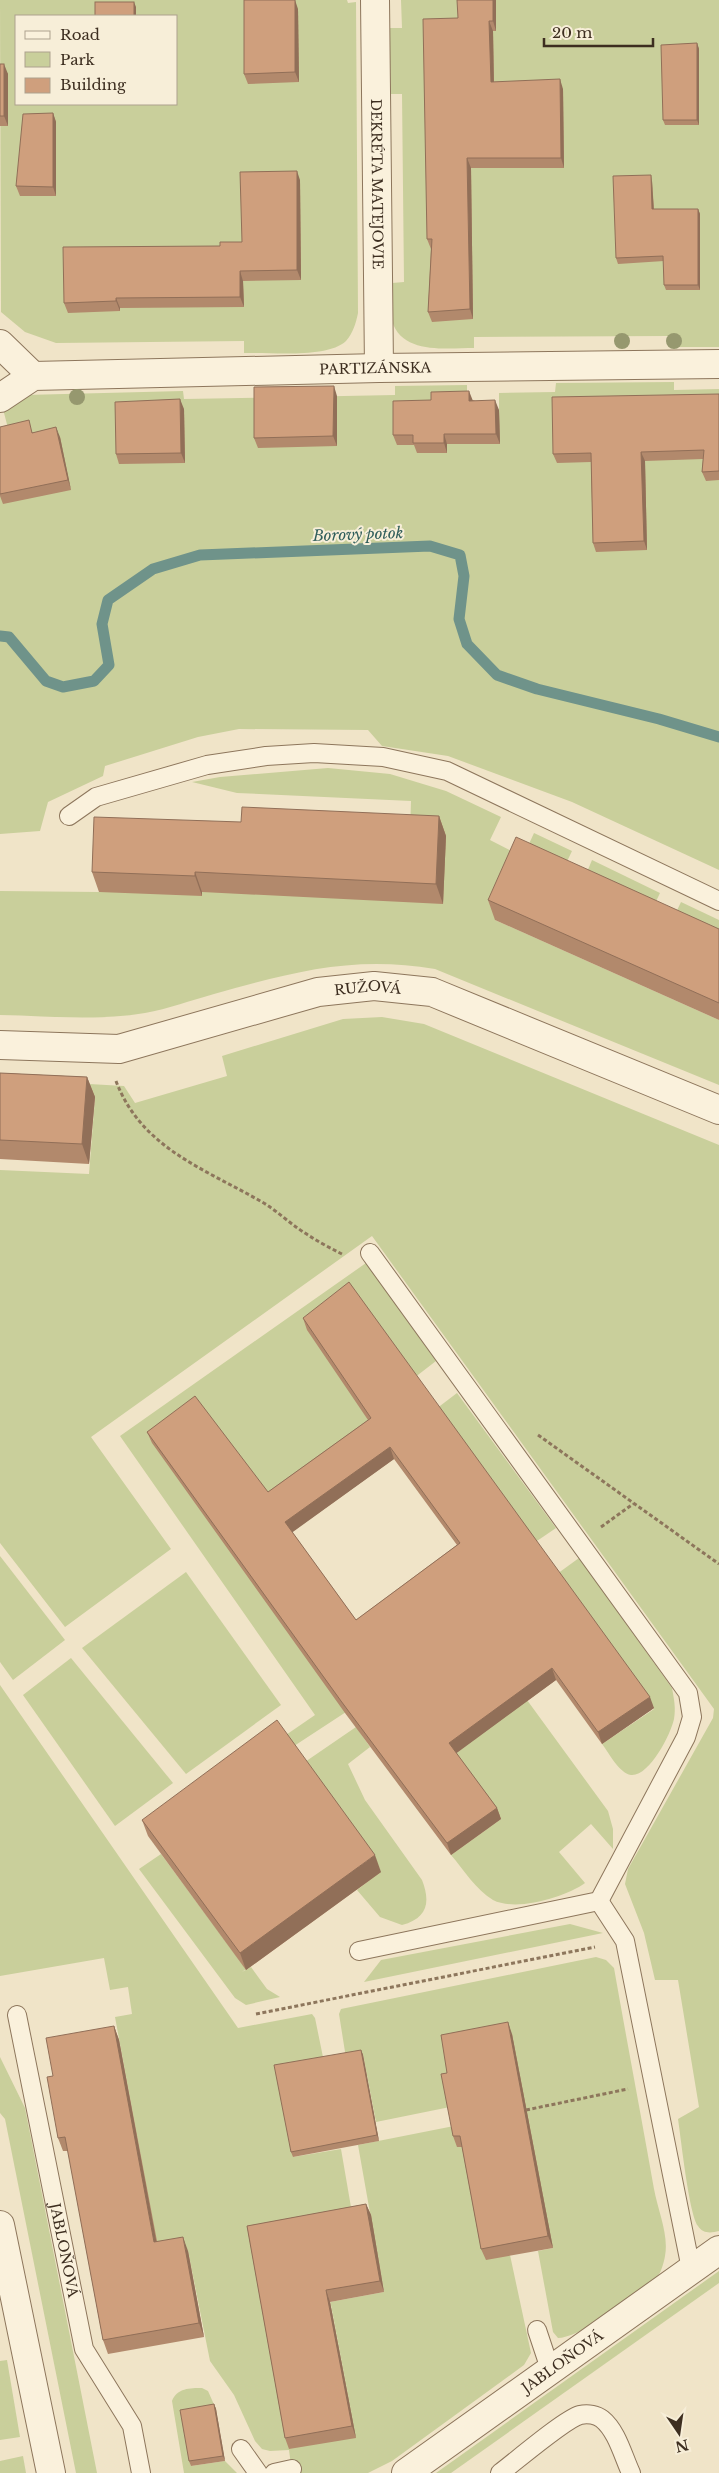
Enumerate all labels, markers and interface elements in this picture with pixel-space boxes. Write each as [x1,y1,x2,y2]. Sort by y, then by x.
legend [15,15,178,105]
scale bar [544,15,653,47]
text: 20 m [552,23,592,42]
text: Road [60,25,100,44]
text: Park [60,50,96,69]
text: Building [60,75,127,94]
street label: DEKRÉTA MATEJOVIE [367,99,387,269]
street label: PARTIZÁNSKA [319,358,432,378]
water label: Borový potok [311,523,404,545]
street label: RUŽOVÁ [333,976,402,999]
street label: JABLOŇOVÁ [46,2199,83,2299]
street label: JABLOŇOVÁ [516,2326,607,2398]
north arrow [654,2408,704,2458]
text: N [673,2435,690,2456]

